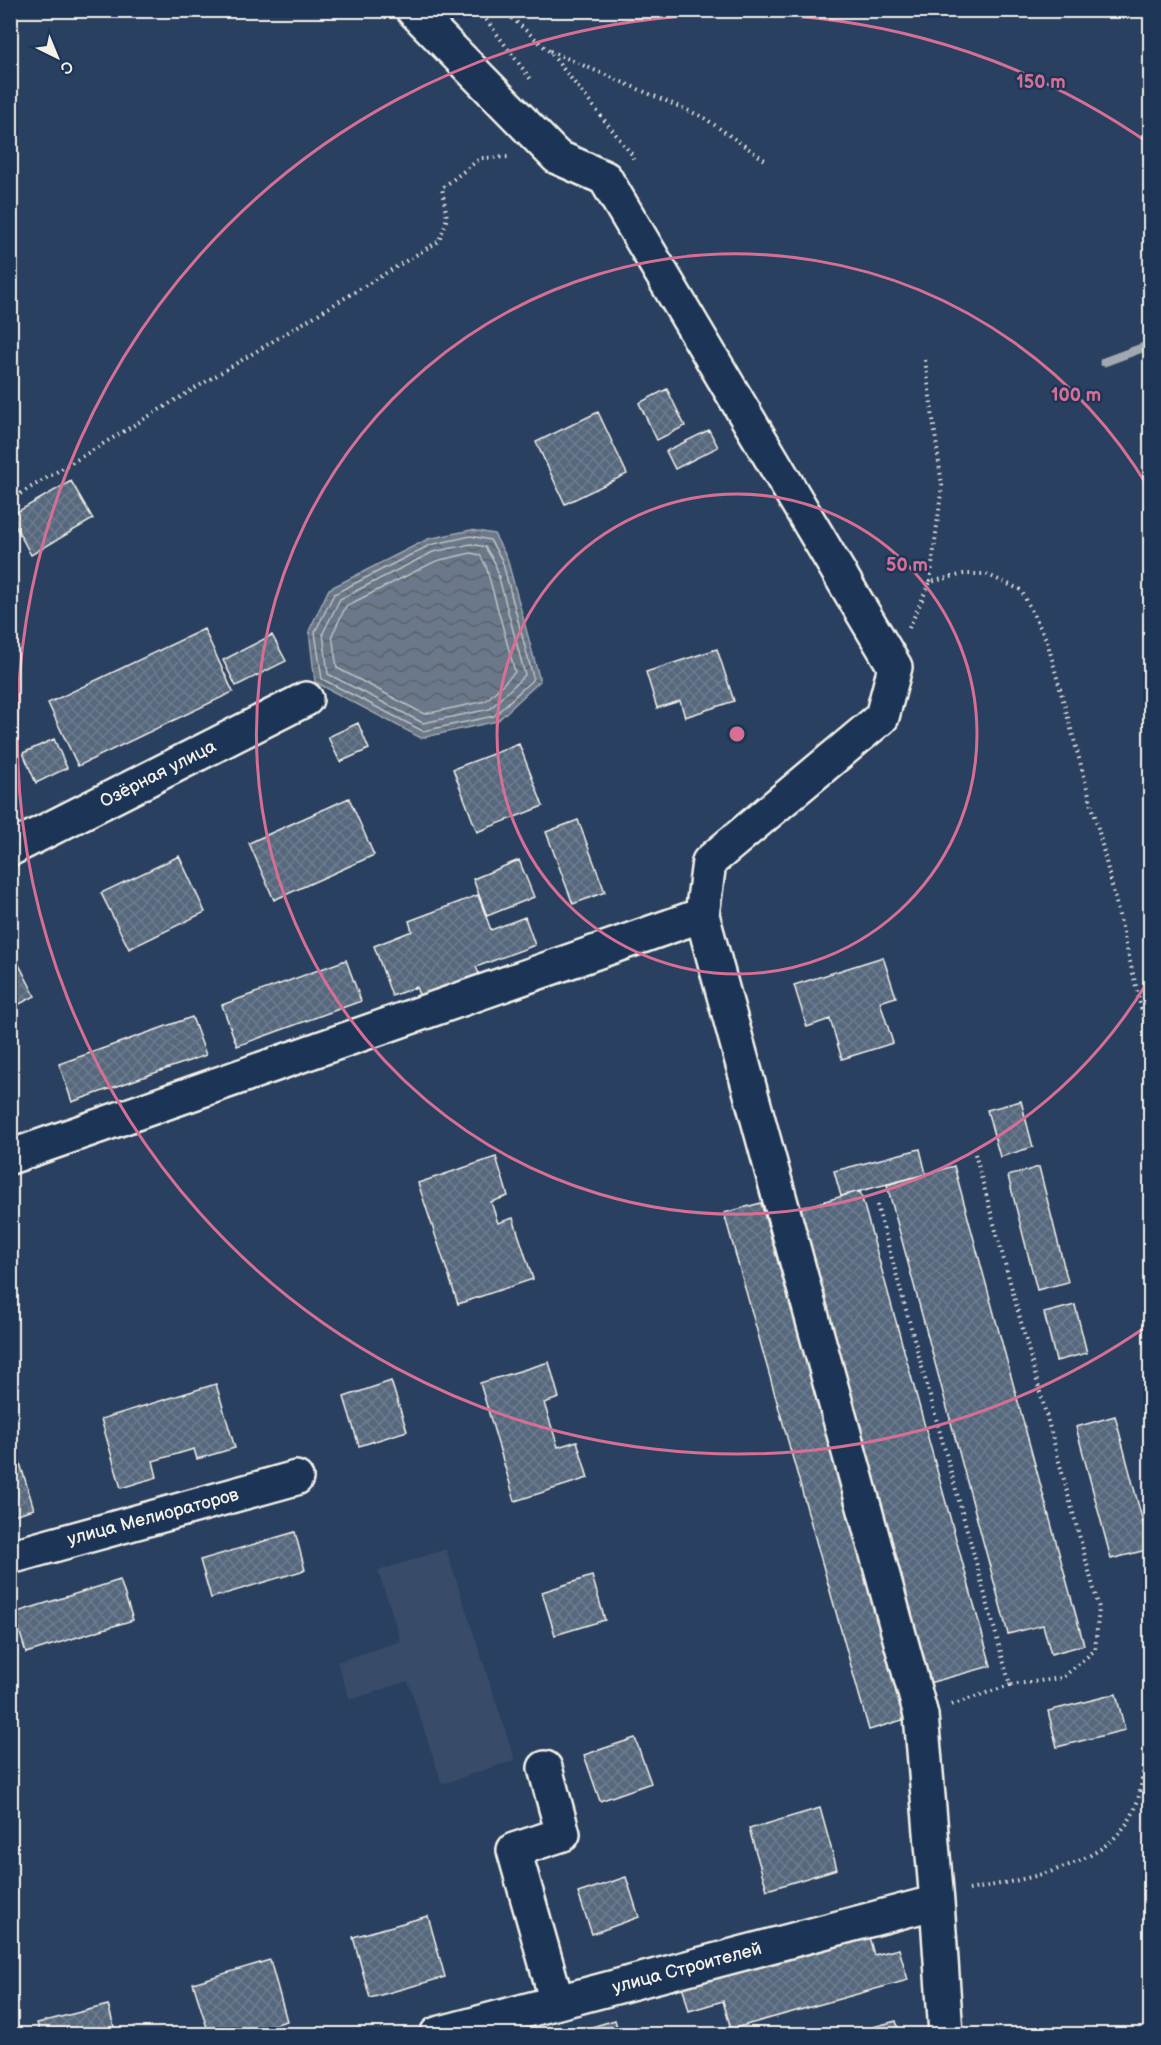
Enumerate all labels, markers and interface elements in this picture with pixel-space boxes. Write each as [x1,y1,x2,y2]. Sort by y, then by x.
north arrow [27,27,87,87]
text: С [56,56,77,78]
text: 150 m [1016,72,1066,93]
text: 100 m [1051,385,1101,406]
text: 50 m [886,555,928,576]
centre of rings [727,724,747,744]
street label: Озёрная улица [97,736,220,812]
street label: улица Мелиораторов [65,1484,242,1550]
street label: улица Строителей [610,1938,764,1998]

